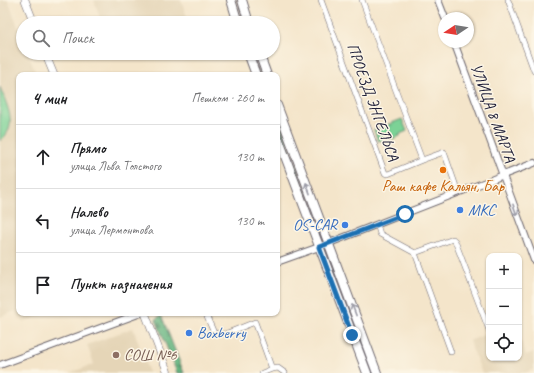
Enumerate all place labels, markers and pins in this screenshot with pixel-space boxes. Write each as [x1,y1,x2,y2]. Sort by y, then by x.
marker: Раш кафе Кальян, Бар [438,165,448,175]
place label: Раш кафе Кальян, Бар [382,176,505,196]
place label: МКС [468,200,497,220]
marker: МКС [455,205,465,215]
place label: OS-CAR [293,215,339,235]
marker: OS-CAR [340,220,350,230]
place label: Boxberry [197,323,247,343]
marker: Boxberry [184,328,194,338]
place label: СОШ №6 [124,345,177,365]
marker: СОШ №6 [111,350,121,360]

